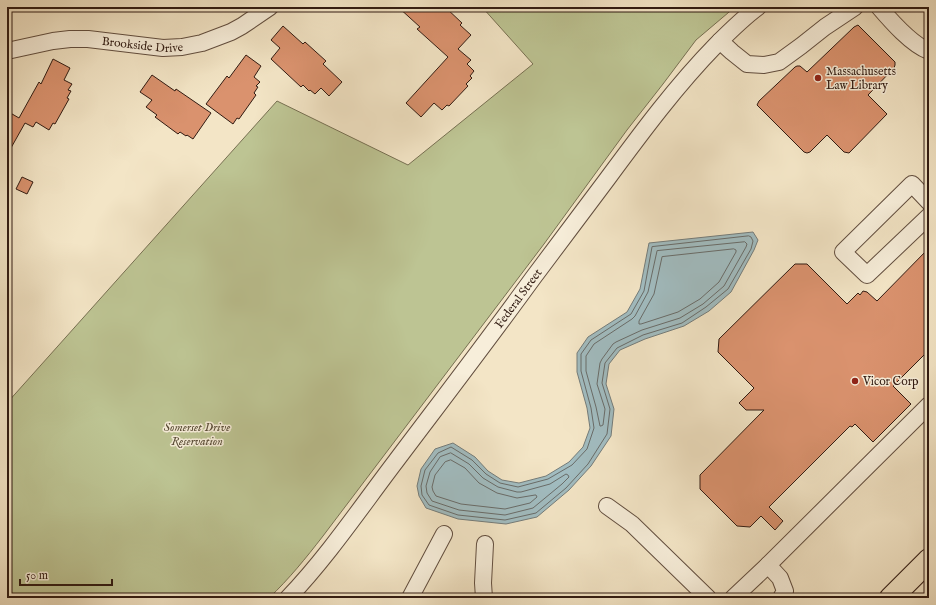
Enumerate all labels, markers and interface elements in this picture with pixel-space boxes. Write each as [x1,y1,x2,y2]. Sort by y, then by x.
street label: Brookside Drive [101,33,184,56]
place label: Massachusetts Law Library [826,64,896,93]
marker: Massachusetts Law Library [813,73,823,83]
street label: Federal Street [491,266,545,331]
place label: Vicor Corp [862,374,919,390]
marker: Vicor Corp [850,376,860,386]
park label: Somerset Drive Reservation [164,420,230,449]
scale bar [20,561,112,587]
text: 50 m [26,568,48,583]

